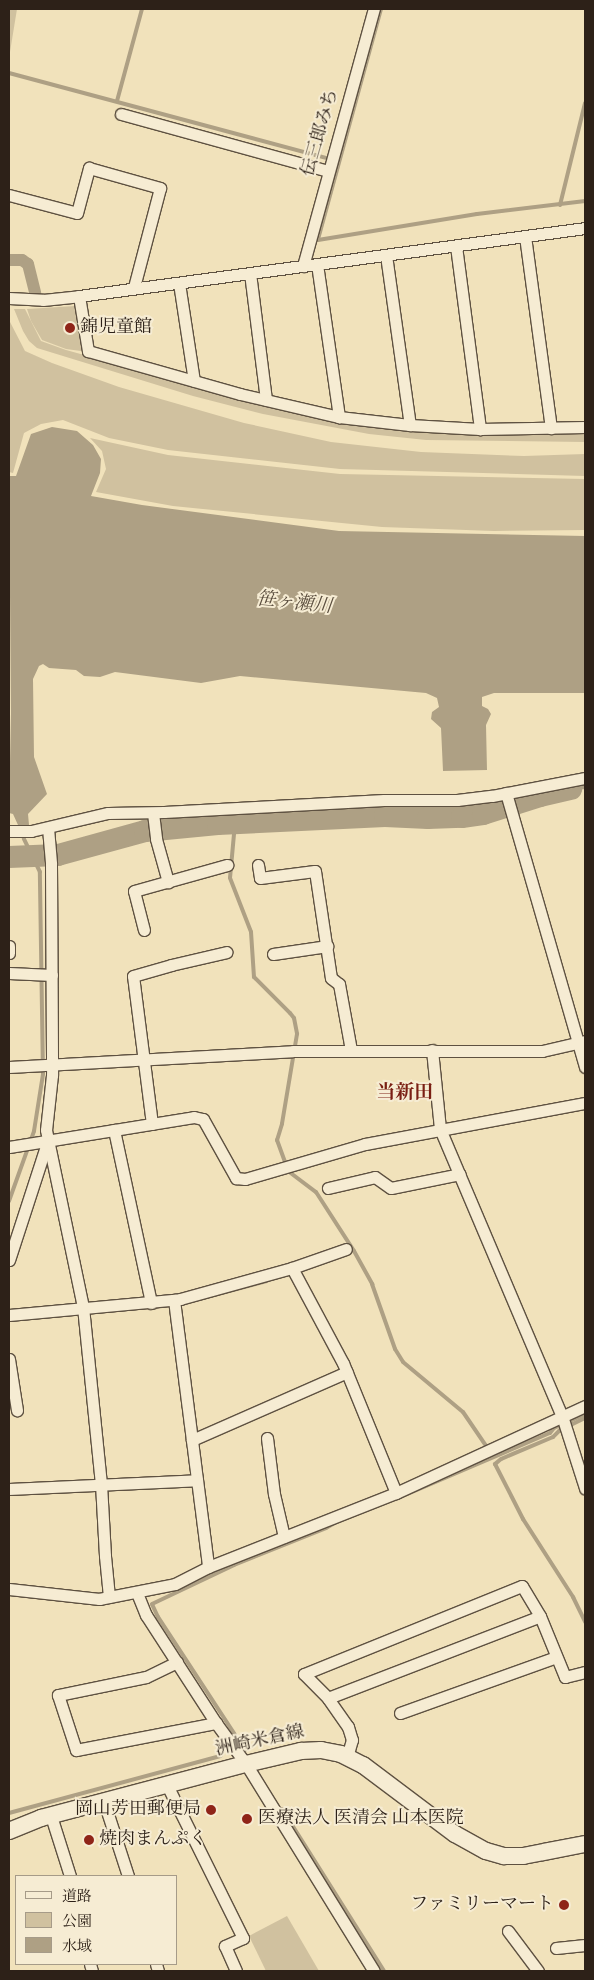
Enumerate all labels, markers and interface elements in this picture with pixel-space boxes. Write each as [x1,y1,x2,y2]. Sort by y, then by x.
street label: 伝三郎みち [298,87,344,179]
place label: 錦児童館 [80,317,152,339]
marker: 錦児童館 [64,322,76,334]
water label: 笹ヶ瀬川 [255,589,333,619]
district label: 当新田 [377,1083,433,1105]
street label: 洲崎米倉線 [214,1722,306,1762]
place label: 岡山芳田郵便局 [75,1799,201,1821]
marker: 岡山芳田郵便局 [205,1804,217,1816]
place label: 医療法人 医清会 山本医院 [258,1808,464,1830]
marker: 医療法人 医清会 山本医院 [240,1812,254,1826]
place label: 焼肉まんぷく [99,1829,207,1851]
marker: 焼肉まんぷく [83,1834,95,1846]
legend [15,1875,178,1965]
text: 道路 [62,1887,92,1906]
place label: ファミリーマート [410,1894,554,1916]
marker: ファミリーマート [558,1899,570,1911]
text: 公園 [62,1912,92,1931]
text: 水域 [62,1937,92,1956]

